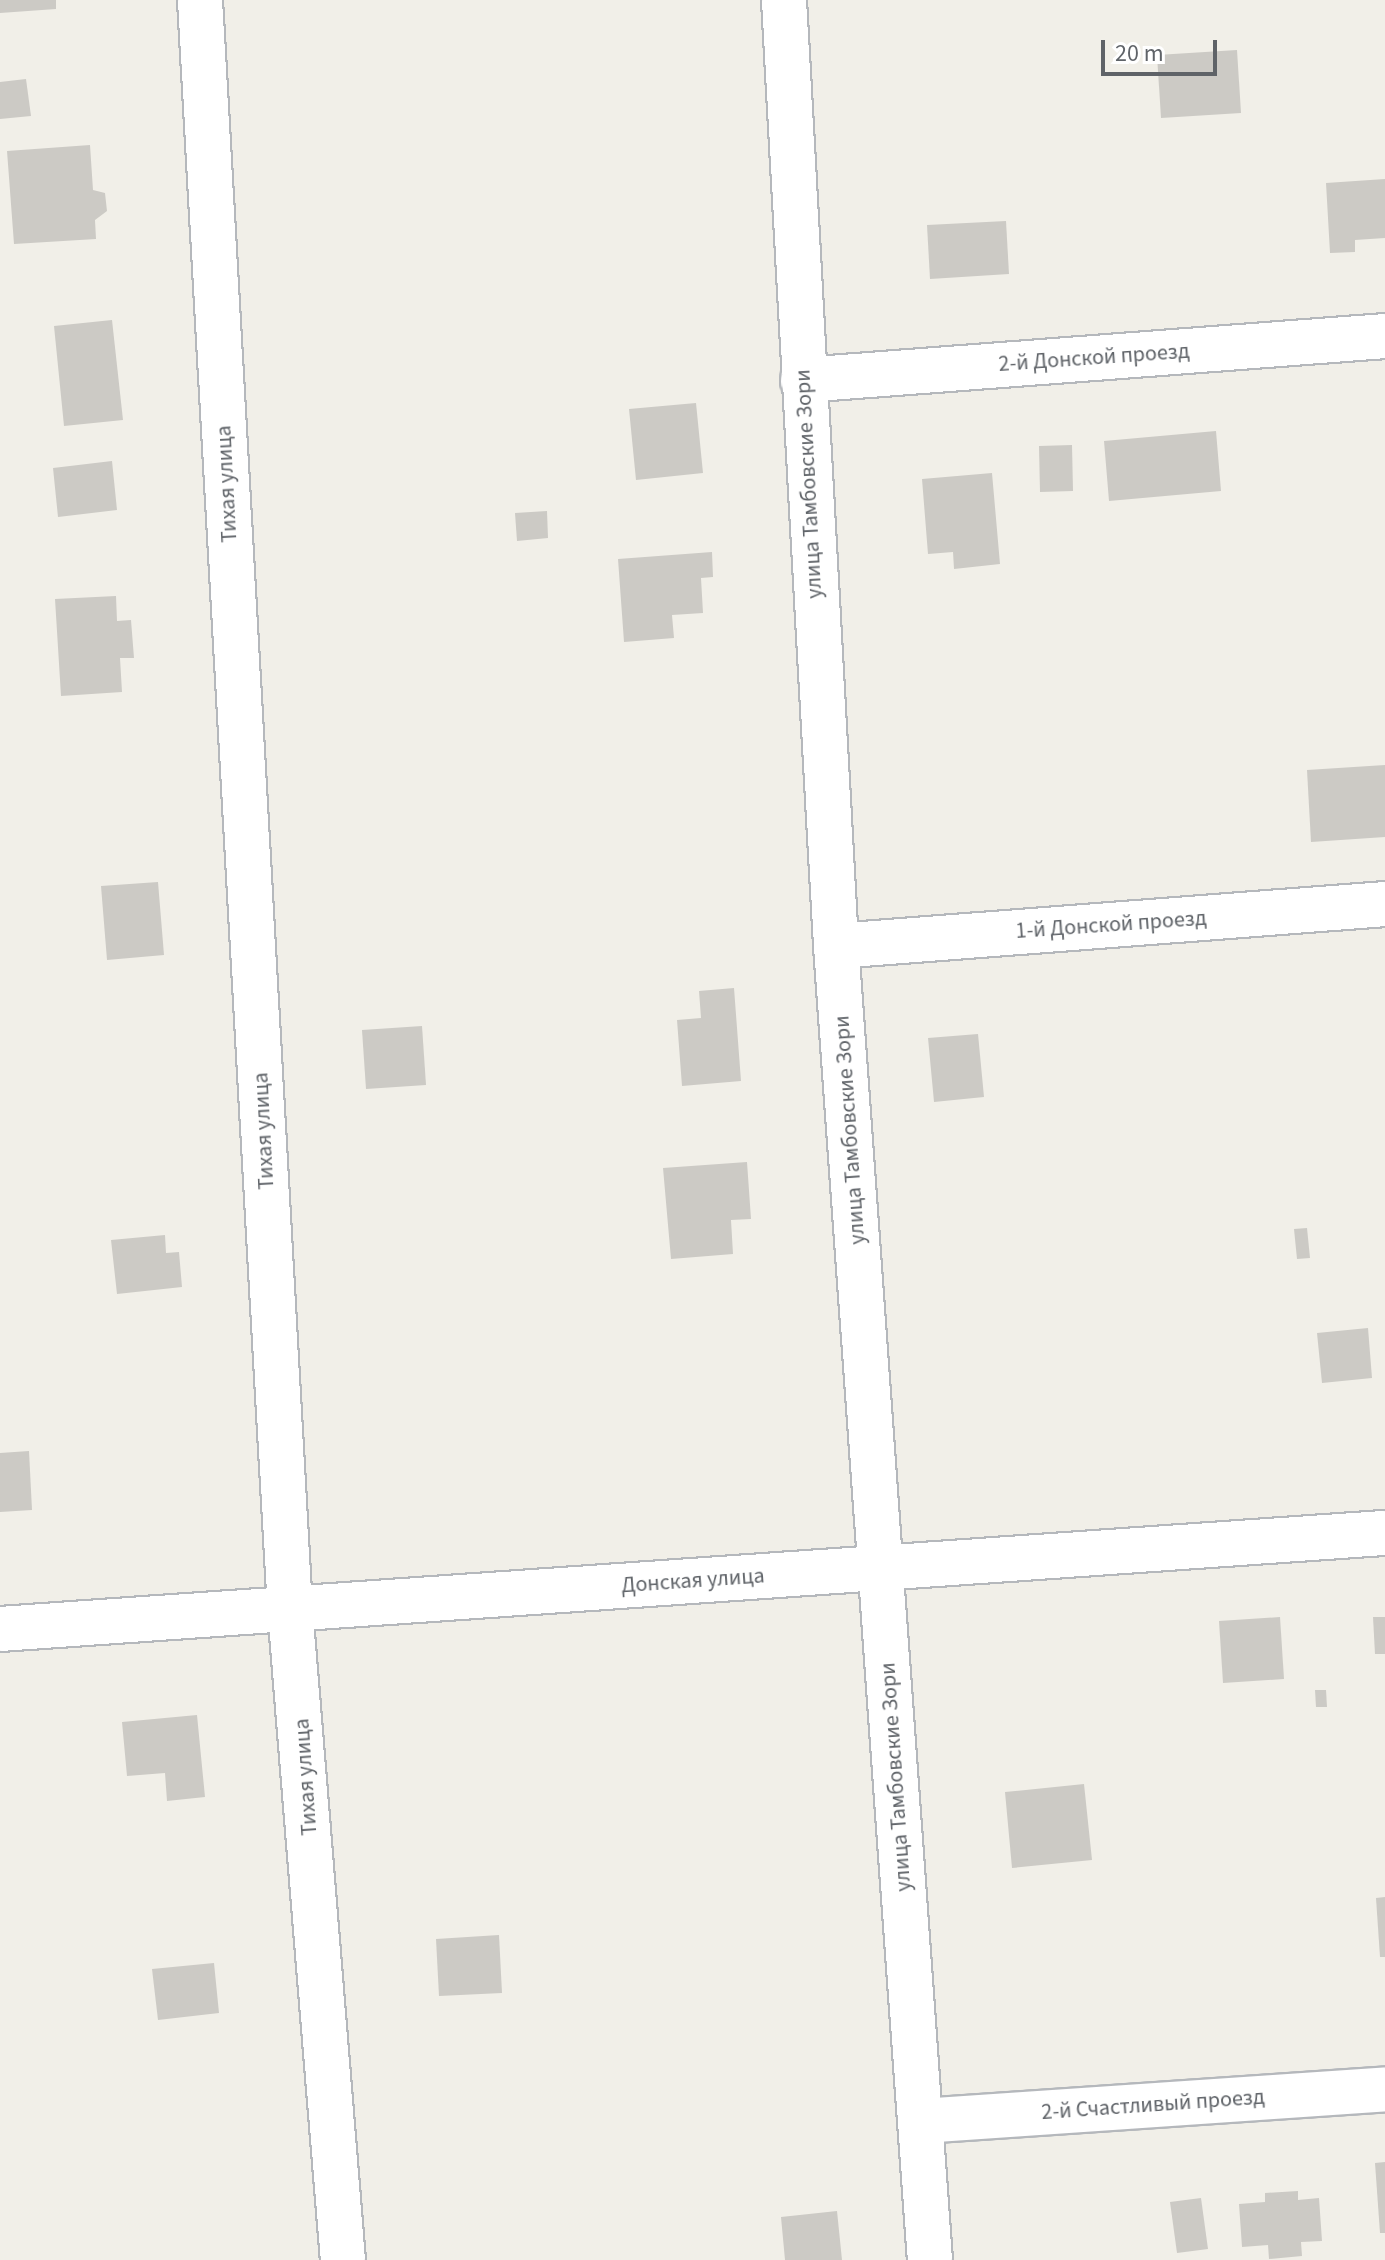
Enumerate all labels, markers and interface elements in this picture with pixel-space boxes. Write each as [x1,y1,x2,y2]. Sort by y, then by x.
scale bar [1105,24,1221,74]
text: 20 m [1115,36,1164,71]
street label: 2-й Донской проезд [998,338,1190,378]
street label: улица Тамбовские Зори [790,369,828,599]
street label: Тихая улица [211,425,243,543]
street label: 1-й Донской проезд [1015,905,1207,945]
street label: улица Тамбовские Зори [829,1015,871,1245]
street label: Тихая улица [248,1072,280,1190]
street label: Донская улица [620,1563,766,1599]
street label: улица Тамбовские Зори [875,1662,917,1892]
street label: Тихая улица [289,1718,323,1836]
street label: 2-й Счастливый проезд [1041,2084,1265,2126]

